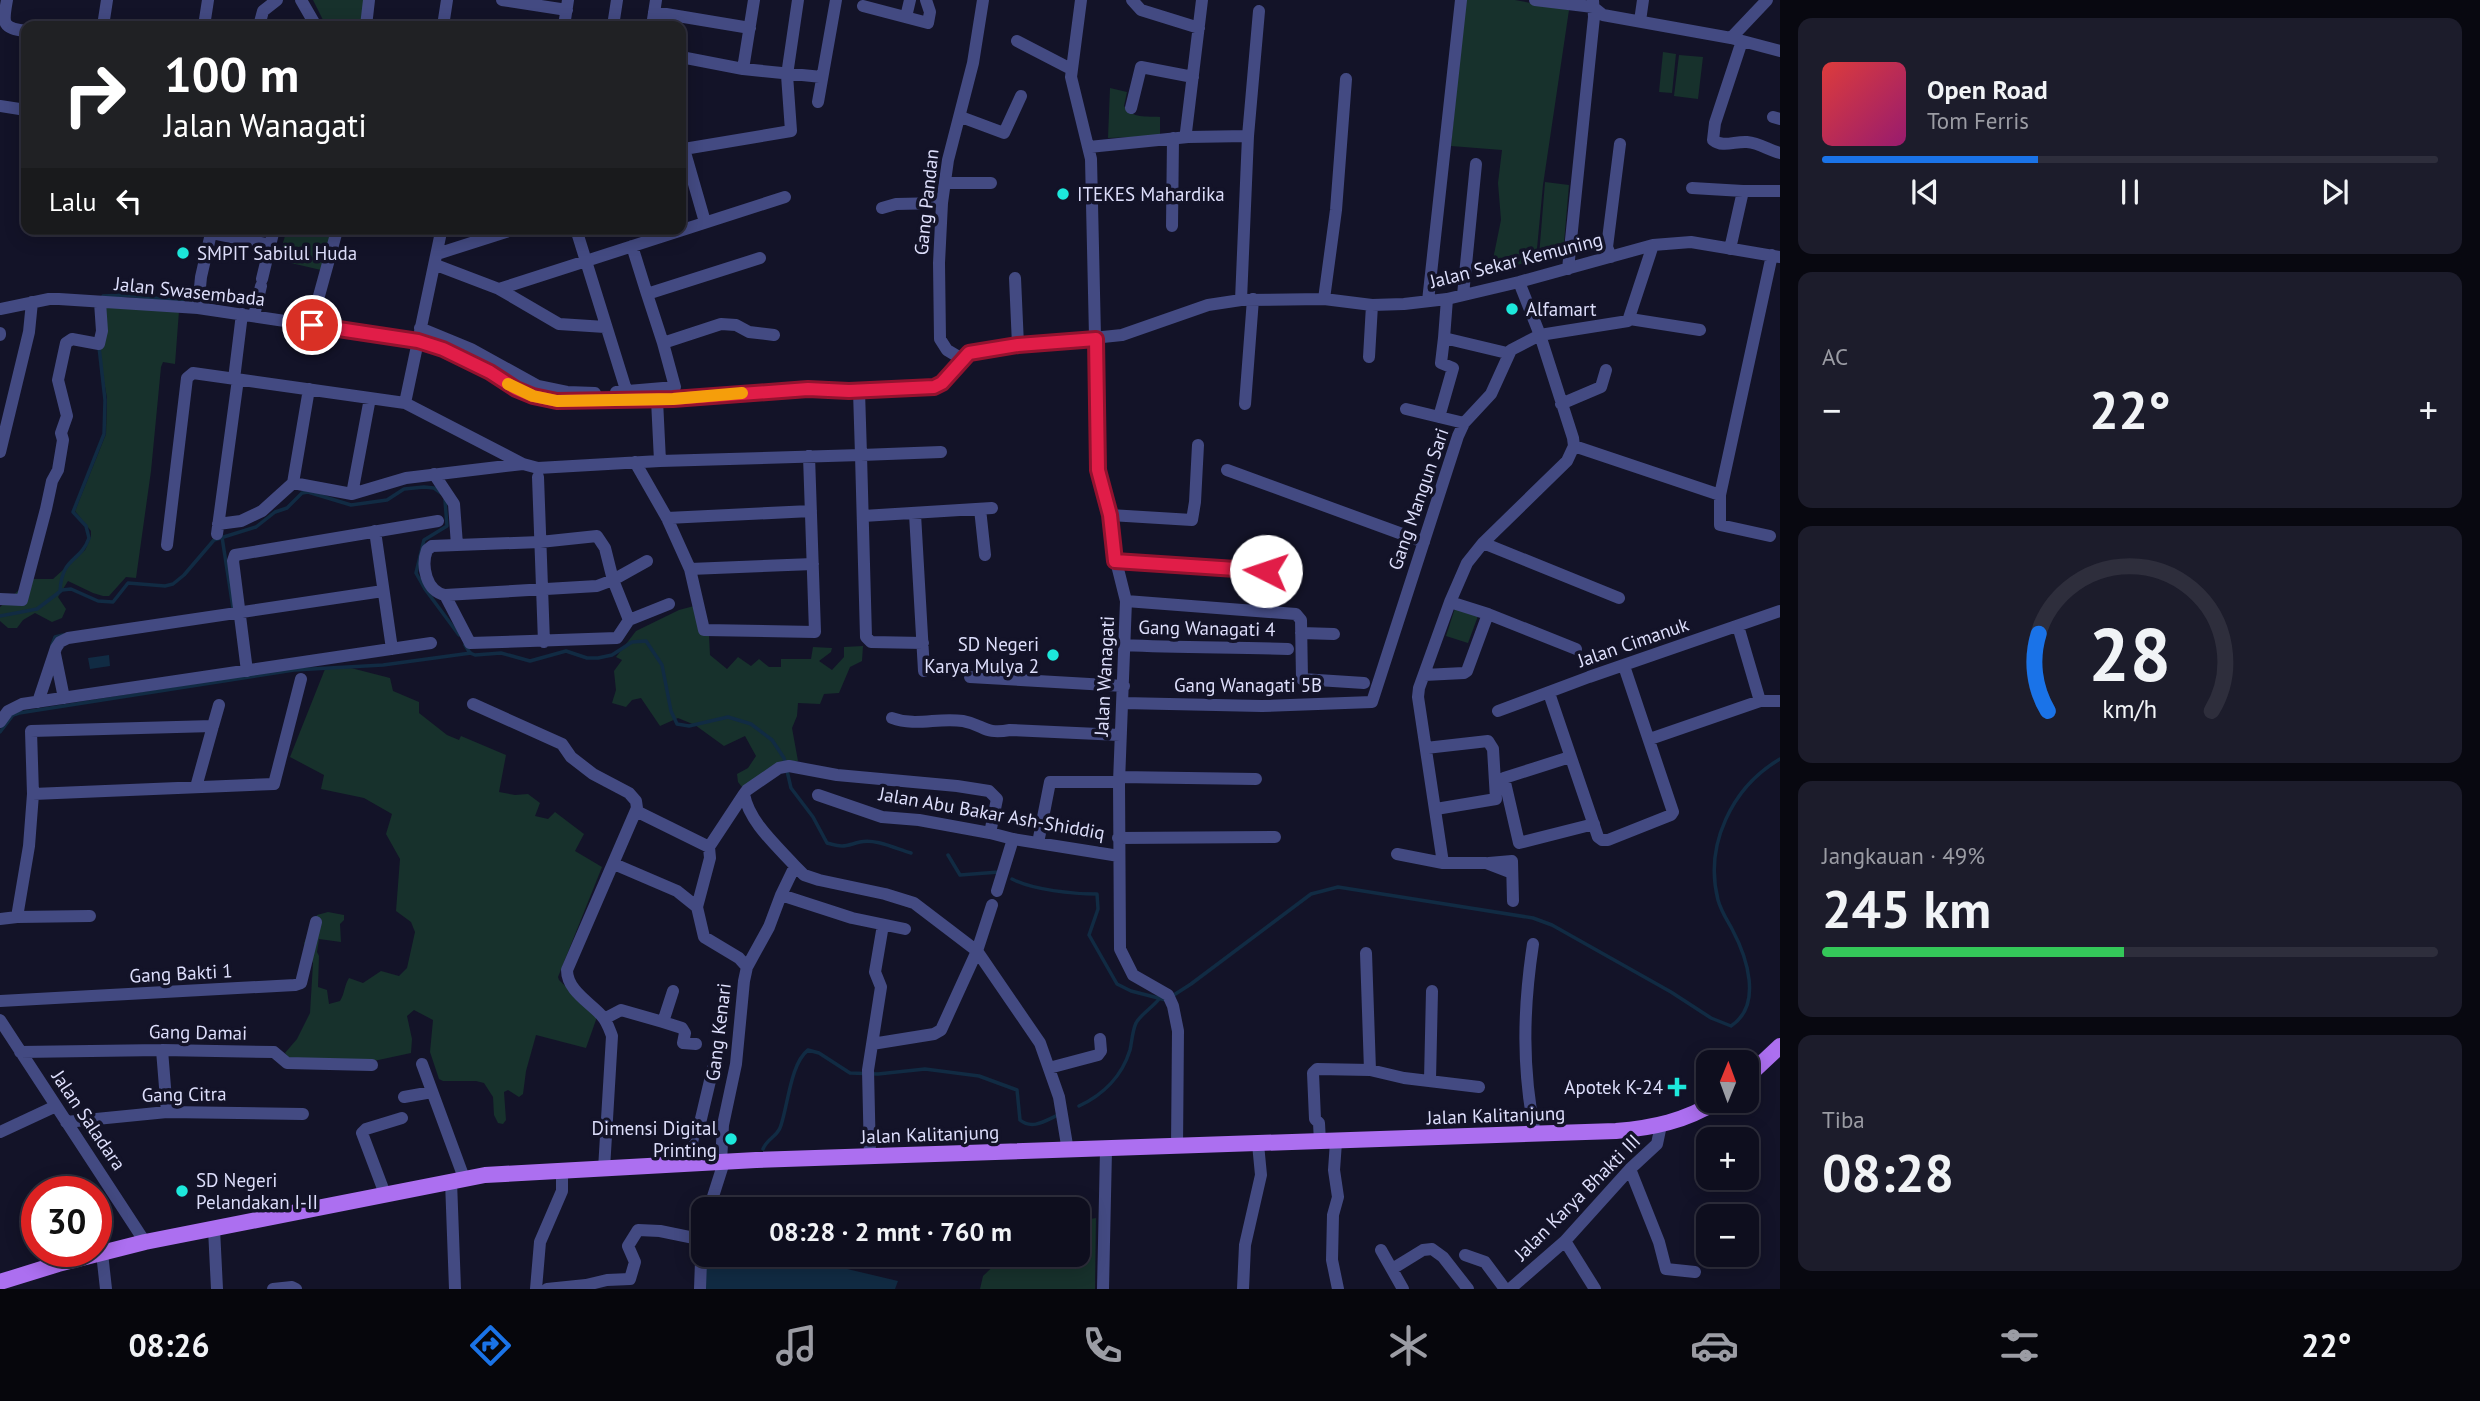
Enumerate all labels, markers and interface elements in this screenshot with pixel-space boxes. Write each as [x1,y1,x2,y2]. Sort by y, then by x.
text: 100 m [164,42,299,106]
icon: right [49,49,140,140]
text: Open Road [1927,73,2048,106]
text: Jalan Wanagati [164,104,367,146]
text: Tom Ferris [1927,106,2029,135]
street label: Gang Pandan [908,148,944,256]
icon: previous [1906,173,1944,211]
icon: pause [2111,173,2149,211]
icon: next [2316,173,2354,211]
icon: left [110,182,148,220]
place label: ITEKES Mahardika [1077,182,1225,206]
text: Lalu [49,185,96,218]
marker: ITEKES Mahardika [1055,186,1071,202]
street label: Jalan Sekar Kemuning [1426,227,1605,293]
place label: SMPIT Sabilul Huda [197,241,357,265]
marker: SMPIT Sabilul Huda [175,245,191,261]
street label: Jalan Swasembada [113,271,266,311]
pin [282,295,342,355]
place label: Alfamart [1526,297,1597,321]
marker: Alfamart [1504,301,1520,317]
icon: arrive [293,306,331,344]
text: AC [1822,342,1848,371]
text: 22° [2089,376,2171,443]
text: − [1822,385,1841,434]
text: + [2419,385,2438,434]
street label: Gang Mangun Sari [1382,425,1454,573]
position arrow [1229,534,1303,608]
text: 28 [2089,607,2171,701]
street label: Jalan Cimanuk [1573,612,1692,673]
street label: Jalan Wanagati [1089,615,1119,738]
street label: Gang Wanagati 4 [1138,615,1276,641]
place label: SD Negeri Karya Mulya 2 [924,632,1039,678]
marker: SD Negeri Karya Mulya 2 [1045,647,1061,663]
street label: Gang Wanagati 5B [1174,673,1322,697]
text: km/h [2103,692,2157,724]
street label: Jalan Abu Bakar Ash-Shiddiq [876,781,1107,845]
text: Jangkauan · 49% [1822,841,1985,870]
text: 245 km [1822,875,1991,942]
street label: Gang Bakti 1 [129,958,233,988]
street label: Gang Kenari [700,982,736,1082]
street label: Gang Damai [149,1019,247,1045]
north arrow [1696,1050,1759,1113]
map controls [1696,1050,1759,1267]
street label: Jalan Saladara [46,1065,131,1175]
place label: Apotek K-24 [1564,1075,1663,1099]
marker: Apotek K-24 [1669,1079,1685,1095]
street label: Gang Citra [141,1081,227,1107]
street label: Jalan Kalitanjung [1425,1101,1566,1129]
text: Tiba [1822,1105,1865,1134]
place label: Dimensi Digital Printing [592,1116,717,1162]
street label: Jalan Kalitanjung [859,1120,1000,1148]
button: + [1696,1127,1759,1190]
street label: Jalan Karya Bhakti III [1508,1129,1645,1266]
marker: Dimensi Digital Printing [723,1131,739,1147]
text: 08:28 [1822,1139,1954,1206]
place label: SD Negeri Pelandakan I-II [196,1168,318,1214]
speed limit sign: 30 [21,1176,112,1267]
marker: SD Negeri Pelandakan I-II [174,1183,190,1199]
button: − [1696,1204,1759,1267]
text: 08:28 · 2 mnt · 760 m [769,1215,1012,1248]
icon: directions [466,1321,515,1370]
icon: music [772,1321,821,1370]
icon: phone [1078,1321,1127,1370]
icon: climate [1384,1321,1433,1370]
icon: car [1690,1321,1739,1370]
icon: filters [1995,1321,2044,1370]
text: 08:26 [128,1324,210,1366]
text: 22° [2301,1324,2352,1366]

